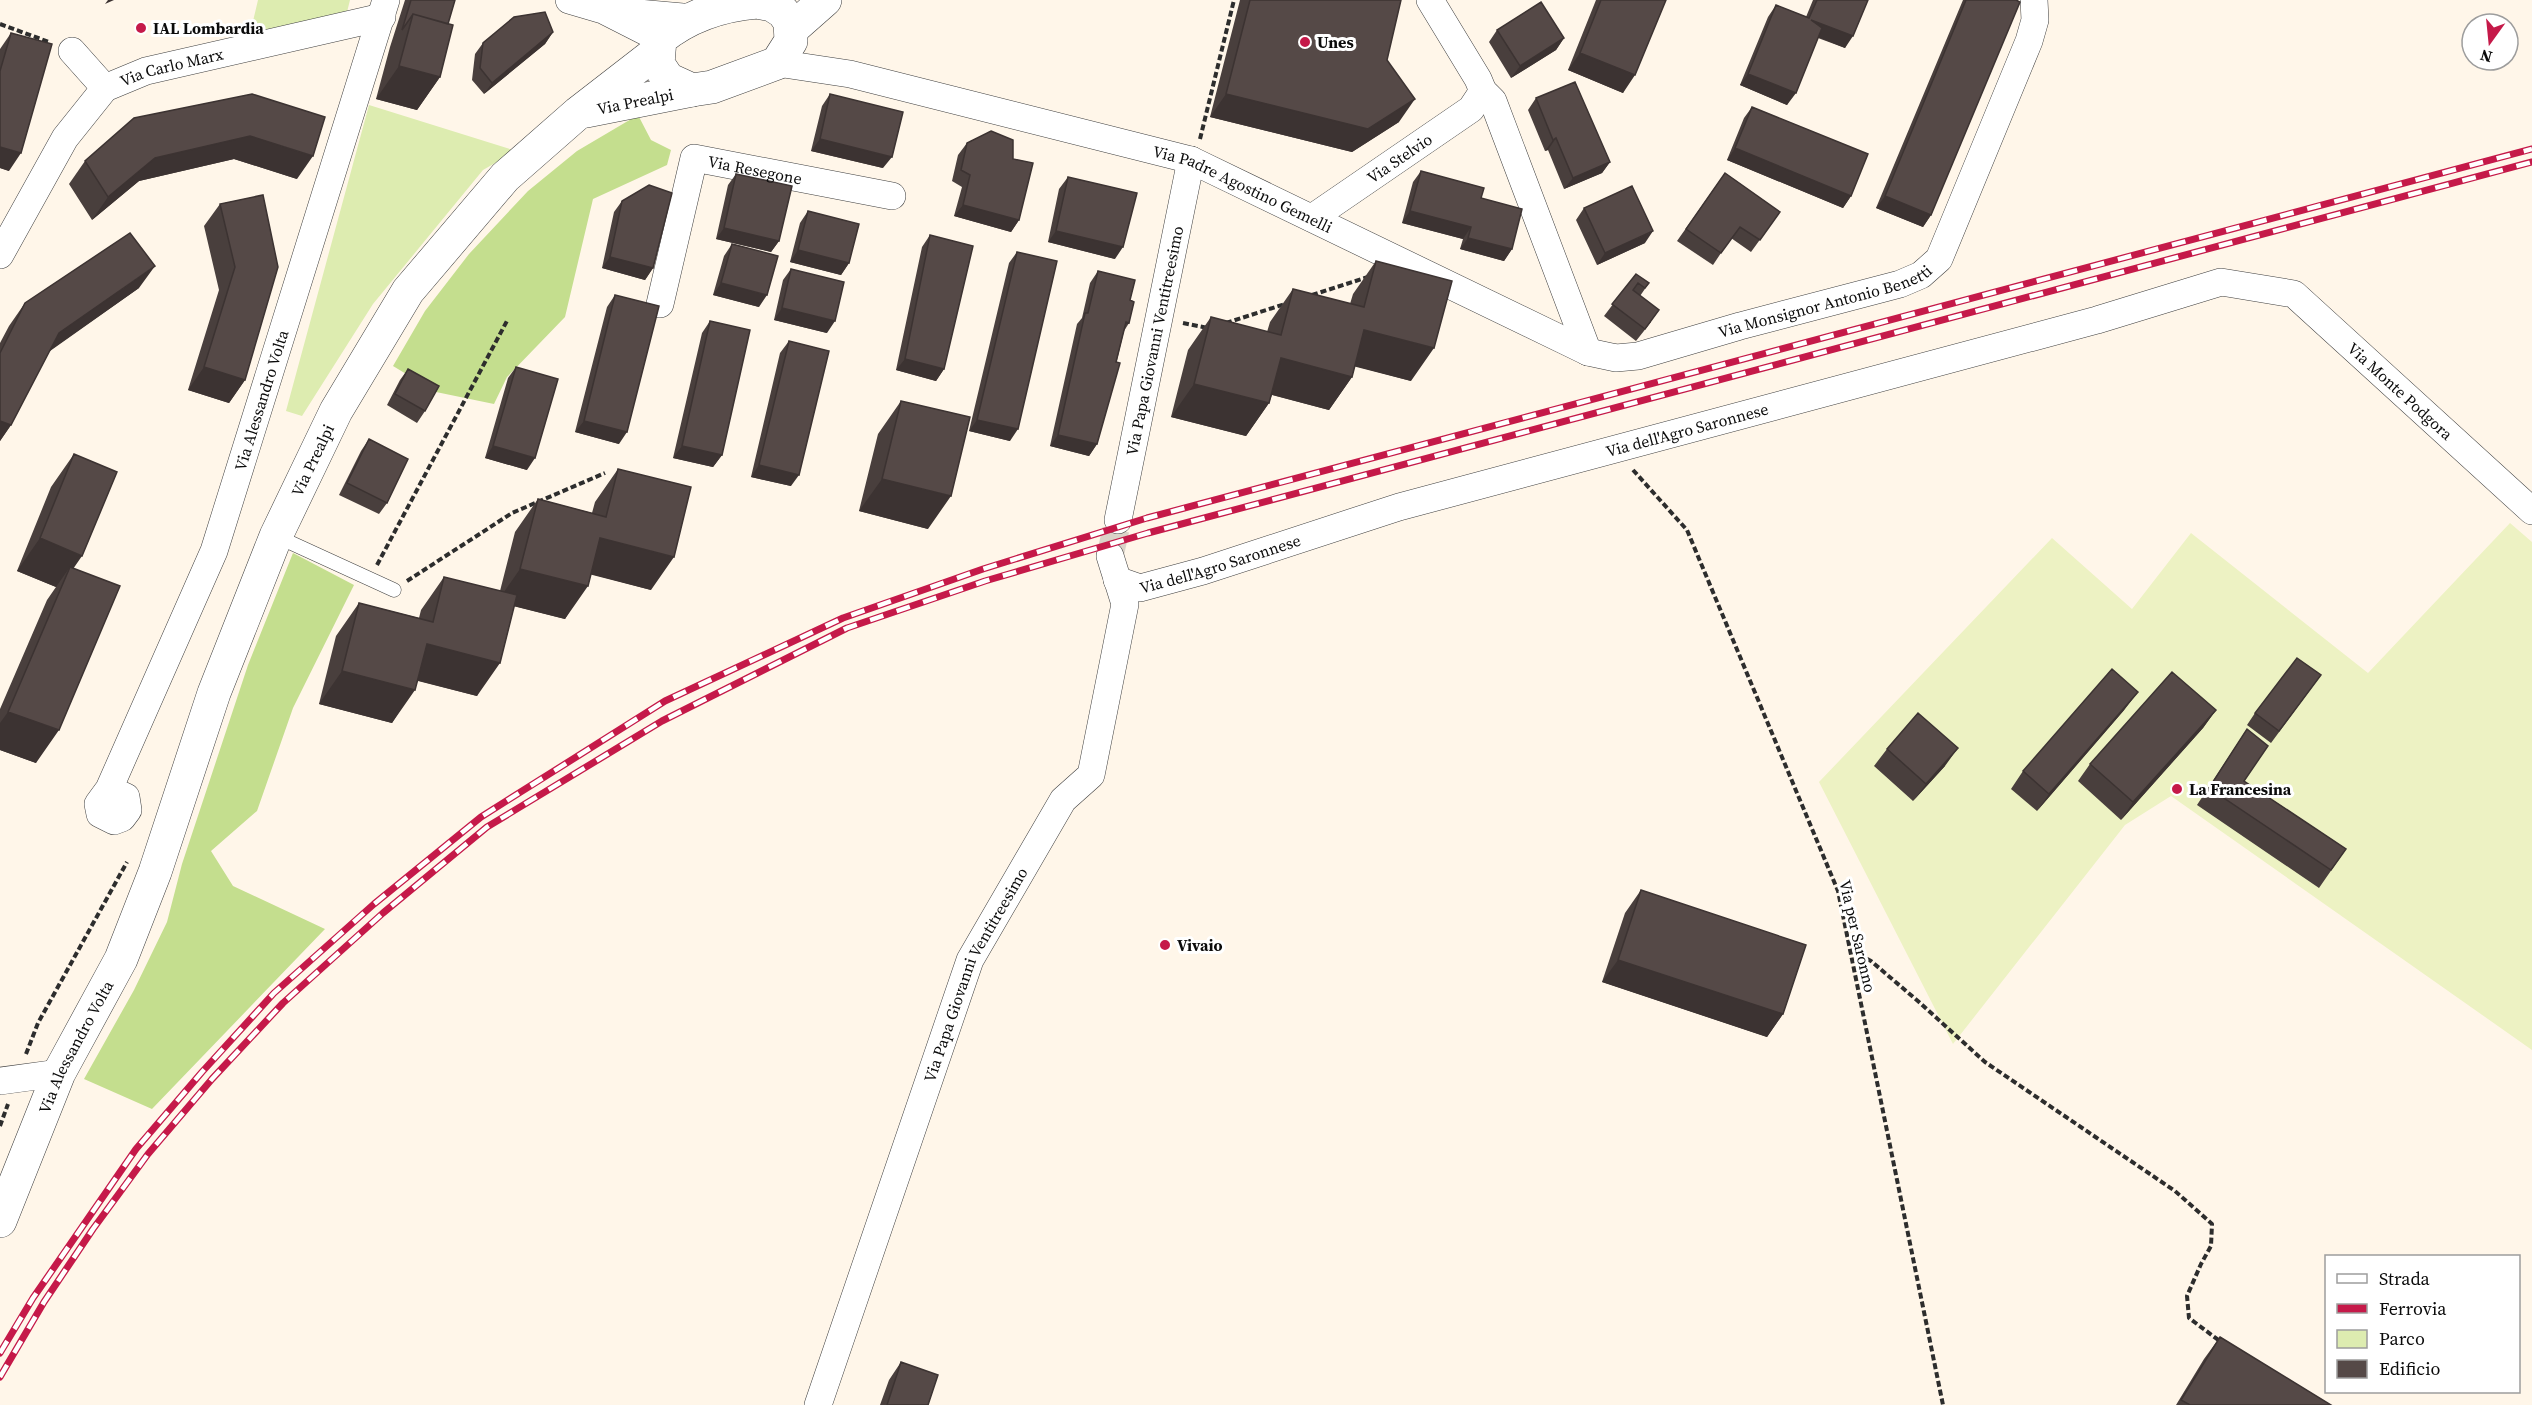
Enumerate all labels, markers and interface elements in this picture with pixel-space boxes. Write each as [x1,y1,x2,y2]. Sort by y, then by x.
north arrow [2460,12,2520,72]
place label: IAL Lombardia [153,17,264,39]
marker: IAL Lombardia [134,21,148,35]
place label: Unes [1317,31,1354,53]
marker: Unes [1298,35,1312,49]
street label: Via Carlo Marx [116,43,226,92]
text: N [2477,44,2495,69]
street label: Via Prealpi [595,83,675,120]
street label: Via Stelvio [1362,128,1437,188]
street label: Via Padre Agostino Gemelli [1151,140,1336,238]
street label: Via Resegone [706,150,804,189]
street label: Via Papa Giovanni Ventitreesimo [1120,224,1188,457]
street label: Via Monsignor Antonio Benetti [1716,259,1937,343]
street label: Via Alessandro Volta [229,326,294,473]
street label: Via Monte Podgora [2343,337,2458,445]
street label: Via dell'Agro Saronnese [1603,398,1771,462]
street label: Via Prealpi [286,420,339,500]
street label: Via dell'Agro Saronnese [1137,529,1303,599]
place label: La Francesina [2189,778,2292,800]
marker: La Francesina [2170,782,2184,796]
street label: Via Papa Giovanni Ventitreesimo [918,863,1033,1085]
street label: Via per Saronno [1834,878,1882,995]
place label: Vivaio [1177,934,1223,956]
marker: Vivaio [1158,938,1172,952]
street label: Via Alessandro Volta [33,976,119,1117]
legend [2325,1255,2520,1393]
text: Strada [2379,1266,2430,1291]
text: Ferrovia [2379,1296,2447,1321]
text: Parco [2379,1326,2425,1351]
text: Edificio [2379,1356,2440,1381]

